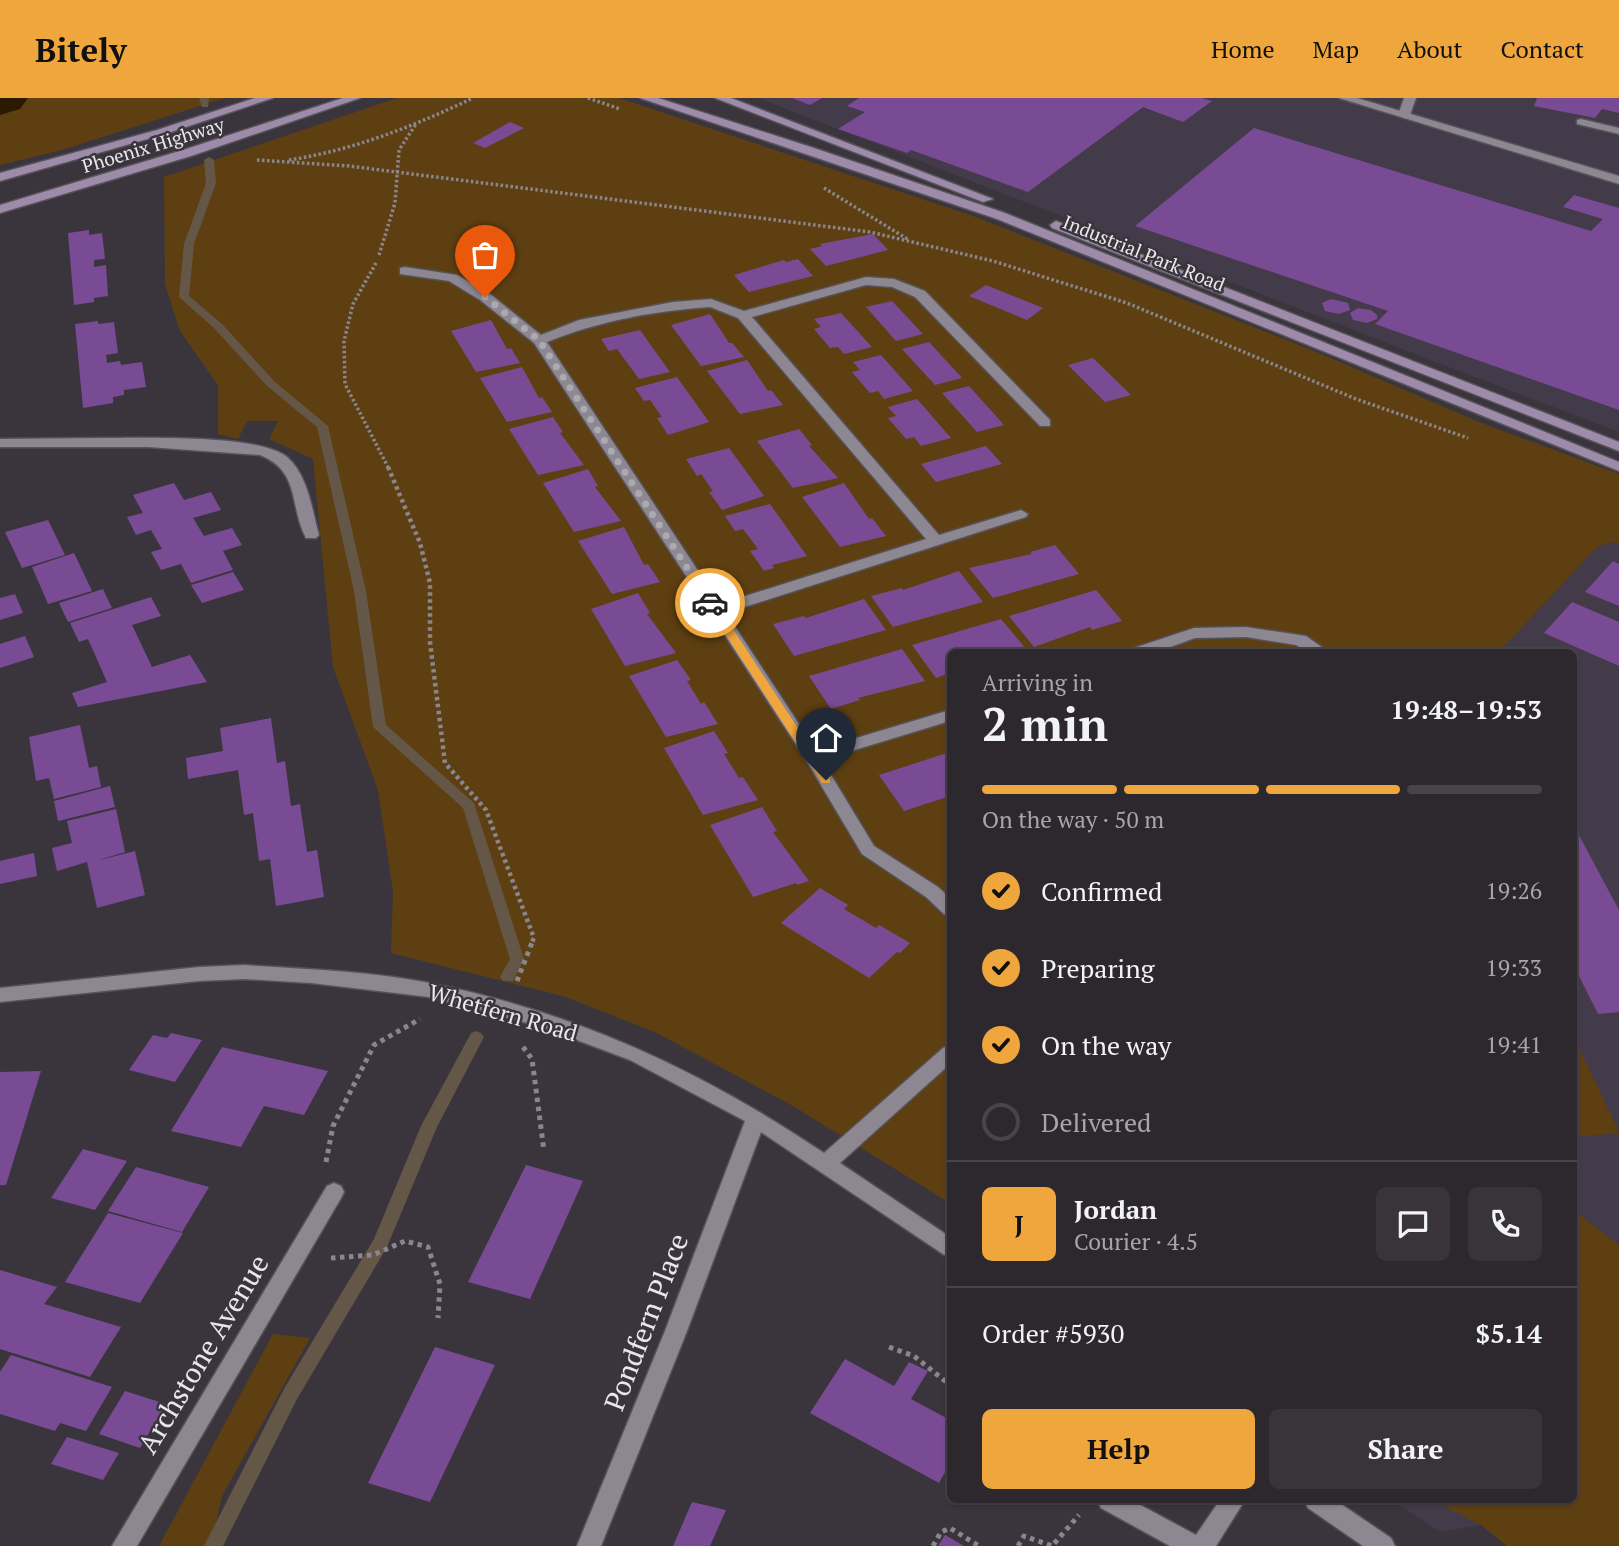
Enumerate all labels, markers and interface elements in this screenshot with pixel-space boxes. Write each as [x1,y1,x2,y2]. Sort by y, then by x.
text: Bitely [35,28,127,71]
text: Home [1211,33,1275,65]
text: Map [1313,33,1359,65]
text: About [1397,33,1463,65]
text: Contact [1501,33,1584,65]
street label: Phoenix Highway [79,111,228,178]
street label: Industrial Park Road [1059,209,1229,297]
pin [455,225,515,297]
icon: bag [466,236,504,274]
courier [675,568,745,638]
icon: car [691,584,729,622]
text: Arriving in [982,667,1093,698]
text: 19:48–19:53 [1390,692,1542,726]
text: 2 min [982,693,1108,754]
pin [796,708,856,780]
icon: home [807,719,845,757]
text: On the way · 50 m [982,804,1164,835]
icon: check [982,872,1020,910]
text: Confirmed [1041,874,1162,908]
text: 19:26 [1485,875,1542,906]
icon: check [982,949,1020,987]
text: Preparing [1041,951,1154,985]
text: 19:33 [1485,952,1542,983]
street label: Whetfern Road [425,976,581,1049]
icon: check [982,1026,1020,1064]
text: On the way [1041,1028,1172,1062]
text: 19:41 [1485,1029,1542,1060]
text: Delivered [1041,1105,1151,1139]
button: chat [1376,1187,1450,1261]
button: phone [1468,1187,1542,1261]
text: Jordan [1074,1192,1157,1226]
text: J [1014,1207,1024,1241]
text: Courier · 4.5 [1074,1226,1198,1257]
street label: Pondfern Place [595,1228,696,1416]
street label: Archstone Avenue [129,1247,277,1460]
text: Order #5930 [982,1316,1124,1350]
text: $5.14 [1476,1316,1542,1350]
button: Help [982,1409,1255,1489]
button: Share [1269,1409,1542,1489]

